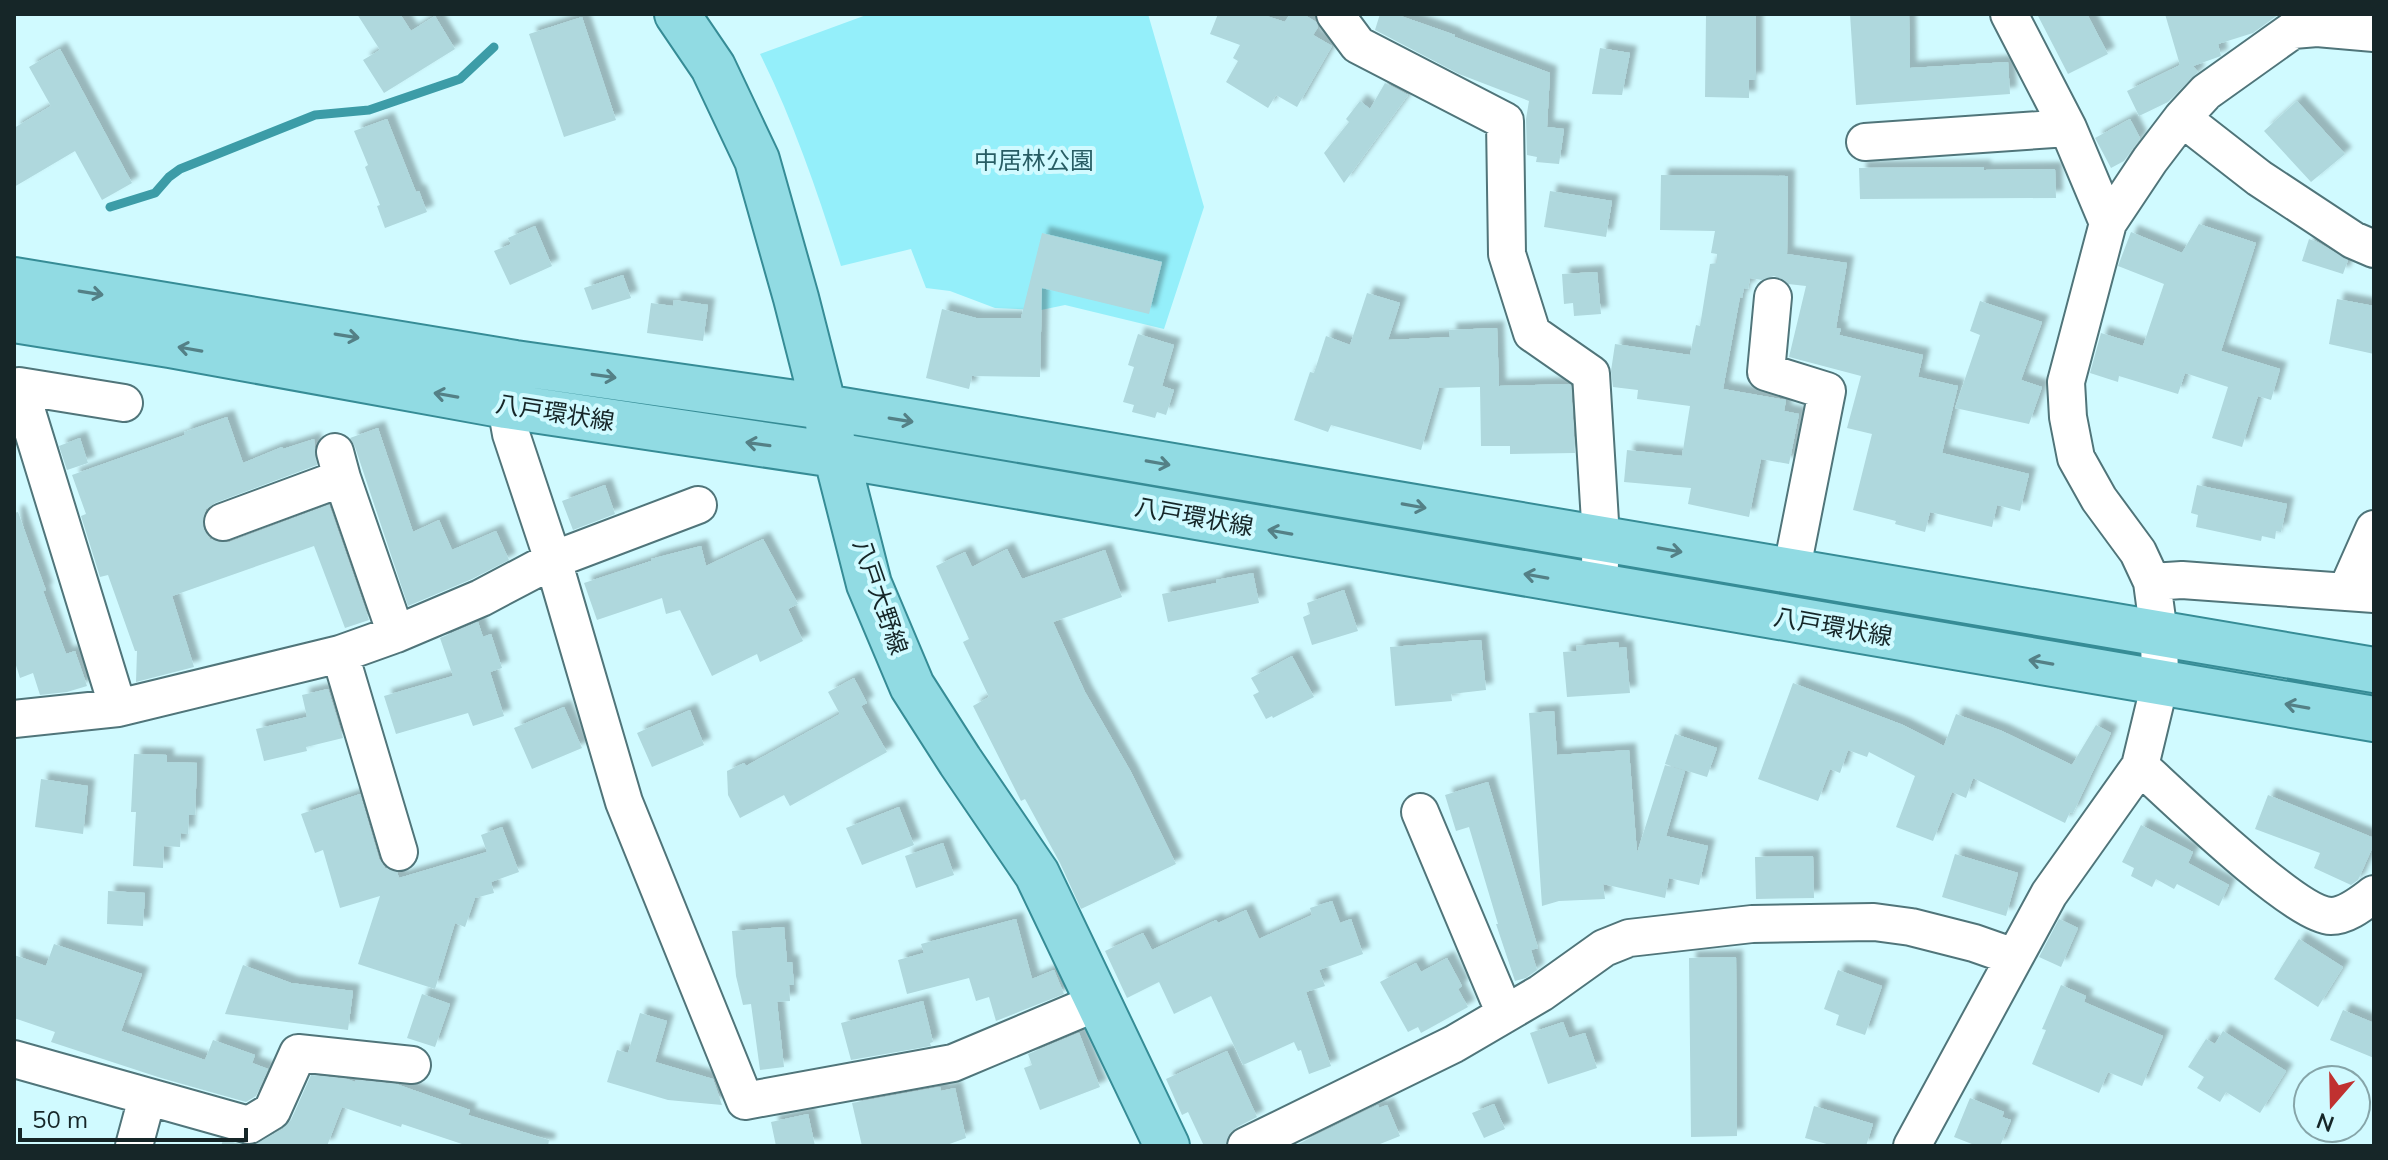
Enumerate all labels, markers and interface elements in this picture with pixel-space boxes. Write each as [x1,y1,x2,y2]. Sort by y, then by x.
park label: 中居林公園 [974,145,1094,175]
one-way arrow [78,286,103,301]
one-way arrow [334,329,360,344]
one-way arrow [178,340,203,355]
one-way arrow [591,369,616,384]
one-way arrow [434,387,459,402]
street label: 八戸環状線 [494,388,617,436]
one-way arrow [888,413,914,428]
one-way arrow [746,436,771,451]
one-way arrow [1145,456,1170,471]
street label: 八戸環状線 [1132,491,1256,541]
one-way arrow [1401,499,1426,514]
one-way arrow [1268,523,1293,538]
street label: 八戸大野線 [847,535,915,658]
one-way arrow [1657,544,1683,559]
one-way arrow [1524,567,1549,582]
street label: 八戸環状線 [1771,601,1895,651]
one-way arrow [2029,654,2054,669]
one-way arrow [2285,698,2310,713]
north arrow [2292,1064,2372,1144]
scale bar [20,1092,246,1142]
text: 50 m [32,1104,88,1134]
text: N [2313,1107,2338,1139]

